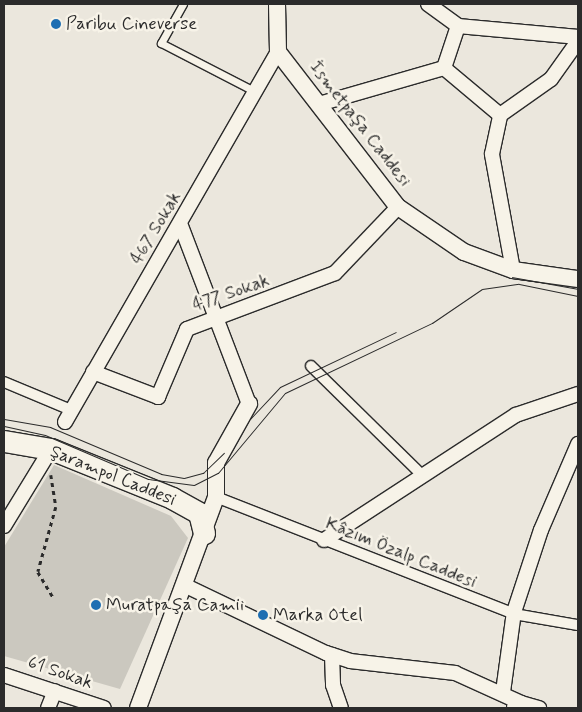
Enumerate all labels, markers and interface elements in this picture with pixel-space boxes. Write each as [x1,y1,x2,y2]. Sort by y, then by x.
place label: Paribu Cineverse [66,13,197,35]
marker: Paribu Cineverse [50,18,62,30]
street label: İsmetpaşa Caddesi [304,57,416,191]
street label: 467 Sokak [126,188,186,268]
street label: 477 Sokak [190,270,272,316]
street label: Şarampol Caddesi [45,440,181,512]
street label: Kâzım Özalp Caddesi [322,513,480,593]
place label: Muratpaşa Camii [106,594,245,616]
marker: Muratpaşa Camii [90,599,102,611]
place label: Marka Otel [273,604,363,626]
marker: Marka Otel [257,609,269,621]
street label: 61 Sokak [25,652,95,694]

